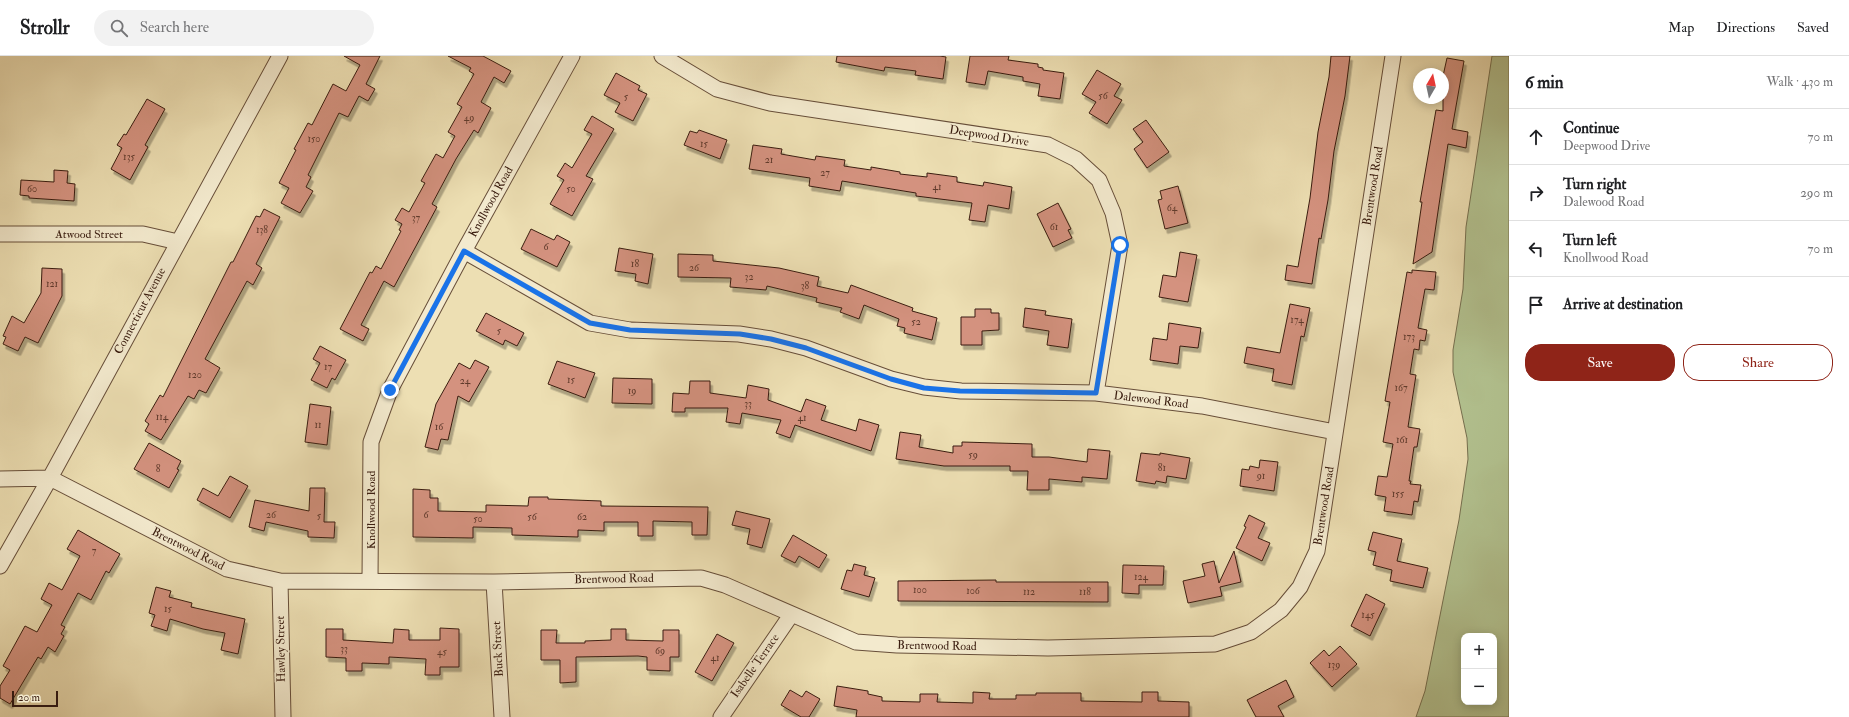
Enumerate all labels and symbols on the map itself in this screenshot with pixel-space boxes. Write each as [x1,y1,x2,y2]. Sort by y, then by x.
north arrow [1413,68,1449,104]
house number: 56 [1098,90,1109,102]
house number: 5 [624,91,629,103]
house number: 49 [464,112,474,124]
street label: Deepwood Drive [948,122,1030,150]
house number: 150 [308,133,320,145]
house number: 15 [700,138,709,150]
street label: Brentwood Road [1359,145,1387,227]
house number: 135 [123,151,136,163]
house number: 21 [765,154,774,166]
street label: Knollwood Road [465,164,517,240]
house number: 27 [820,167,830,179]
house number: 41 [933,181,942,193]
house number: 60 [27,183,37,195]
house number: 50 [566,183,576,195]
house number: 64 [1167,202,1178,214]
house number: 37 [412,212,421,224]
house number: 61 [1050,221,1059,233]
house number: 138 [256,224,268,236]
street label: Atwood Street [54,227,123,242]
route start [1111,236,1129,254]
house number: 6 [543,241,549,253]
house number: 18 [631,258,639,270]
house number: 26 [689,262,700,274]
street label: Connecticut Avenue [111,265,169,357]
house number: 32 [745,271,753,283]
house number: 121 [46,278,59,290]
house number: 38 [801,280,810,292]
house number: 174 [1290,314,1304,326]
house number: 52 [911,316,921,328]
house number: 5 [497,325,502,337]
house number: 173 [1403,331,1415,343]
house number: 17 [324,361,332,373]
house number: 120 [188,369,202,381]
house number: 15 [567,374,576,386]
house number: 24 [460,375,471,387]
route end [381,381,399,399]
house number: 167 [1394,382,1408,394]
house number: 19 [628,385,636,397]
street label: Dalewood Road [1113,388,1189,412]
house number: 33 [744,398,752,410]
house number: 114 [156,411,169,423]
house number: 41 [798,412,807,424]
house number: 11 [314,419,322,431]
house number: 16 [435,421,444,433]
house number: 161 [1396,434,1408,446]
house number: 59 [968,449,978,461]
house number: 81 [1158,462,1167,474]
house number: 8 [156,463,161,475]
street label: Brentwood Road [1310,465,1338,547]
house number: 91 [1256,470,1266,482]
street label: Knollwood Road [364,471,379,549]
house number: 155 [1392,488,1405,500]
house number: 26 [266,509,277,521]
house number: 6 [423,509,429,521]
house number: 5 [317,510,322,522]
house number: 56 [527,511,538,523]
house number: 62 [577,511,587,523]
house number: 50 [473,513,483,525]
street label: Brentwood Road [149,524,227,574]
house number: 7 [92,545,97,557]
street label: Brentwood Road [574,571,654,587]
house number: 124 [1134,571,1149,583]
house number: 100 [913,584,927,596]
house number: 106 [966,585,981,597]
house number: 112 [1023,586,1035,598]
house number: 118 [1079,586,1091,598]
house number: 15 [164,603,173,615]
house number: 145 [1361,609,1375,621]
street label: Hawley Street [273,615,289,683]
street label: Buck Street [489,620,507,677]
street label: Isabelle Terrace [727,631,783,701]
street label: Brentwood Road [897,638,977,654]
house number: 33 [340,643,348,655]
house number: 69 [655,645,665,657]
house number: 45 [437,646,447,658]
house number: 41 [711,652,720,664]
house number: 139 [1328,659,1340,671]
scale bar [12,689,58,708]

